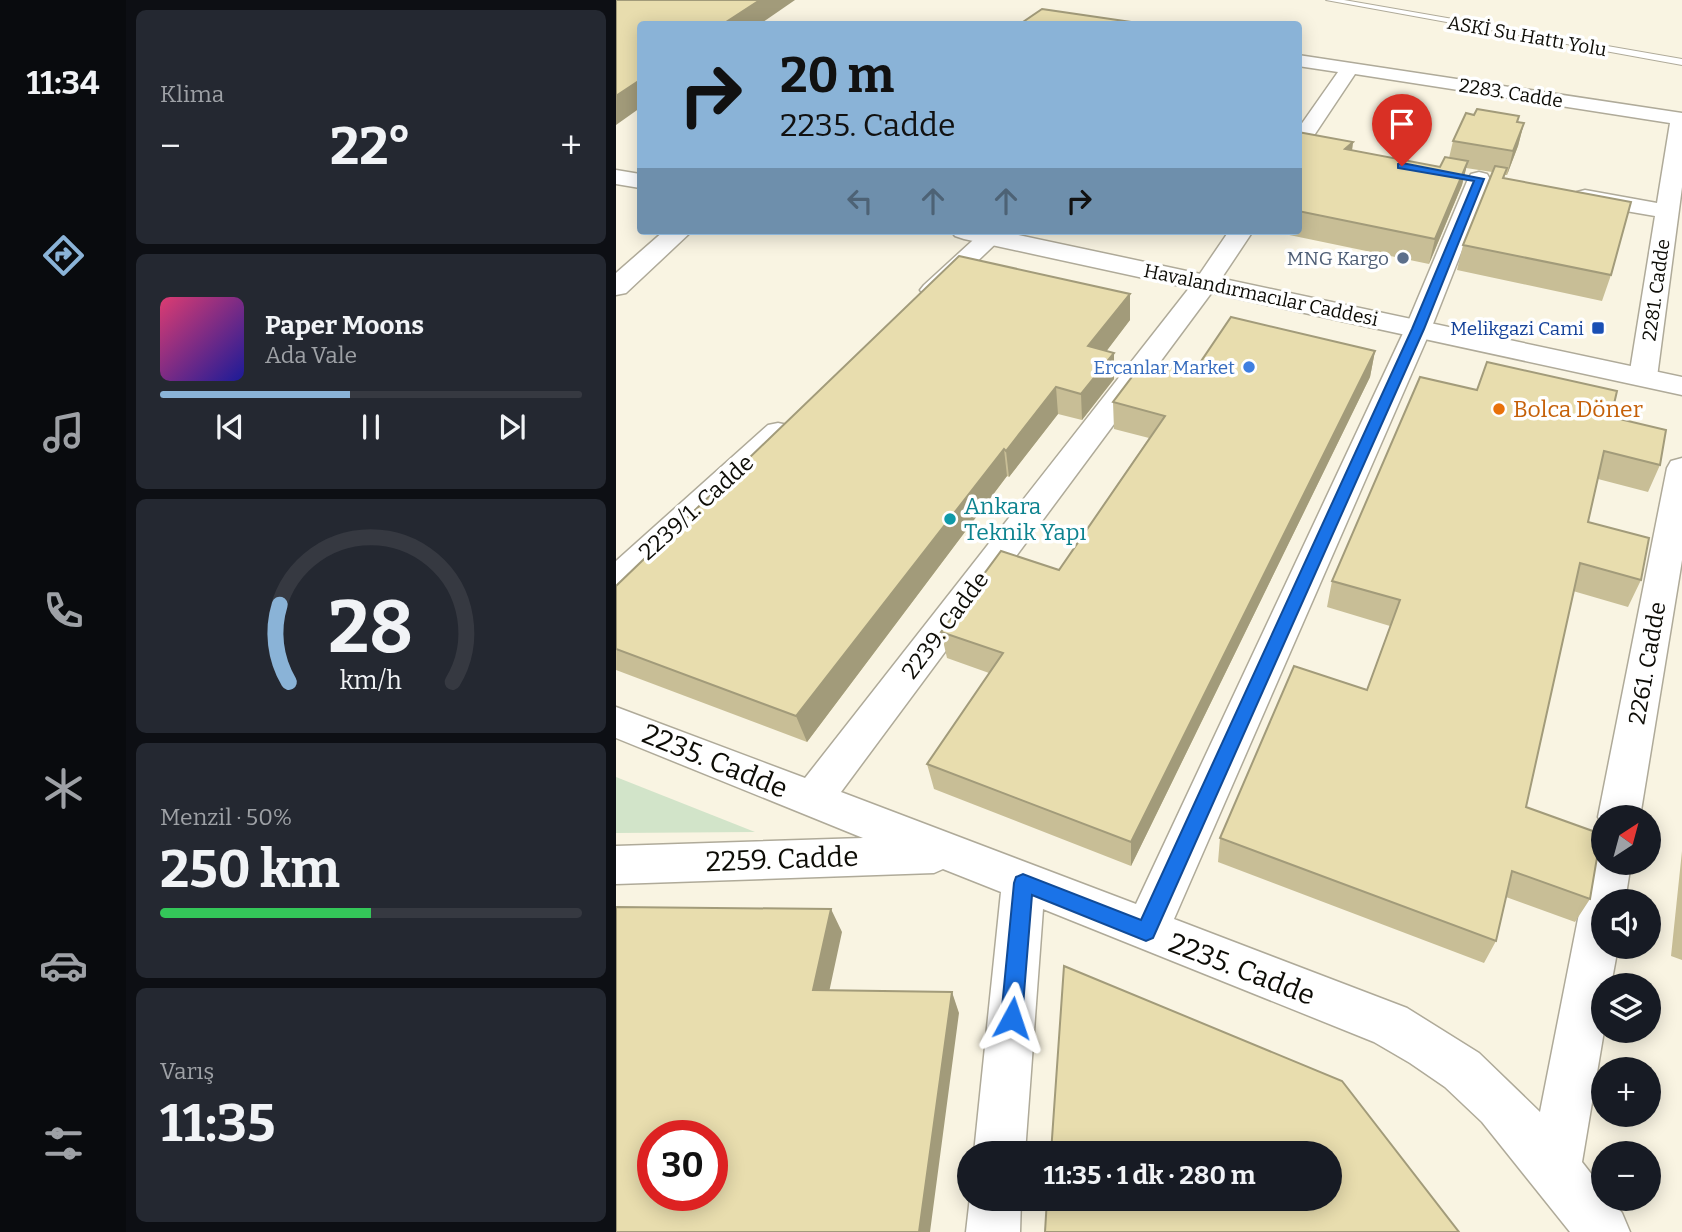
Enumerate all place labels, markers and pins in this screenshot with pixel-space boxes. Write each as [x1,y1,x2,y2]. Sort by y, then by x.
pin [1372,94,1432,166]
place label: MNG Kargo [1287,247,1389,270]
marker: MNG Kargo [1395,250,1411,266]
place label: Melikgazi Cami [1450,317,1584,340]
marker: Melikgazi Cami [1590,320,1606,336]
place label: Ercanlar Market [1093,356,1235,379]
marker: Ercanlar Market [1241,359,1257,375]
place label: Bolca Döner [1513,395,1643,423]
marker: Bolca Döner [1491,401,1507,417]
place label: Ankara Teknik Yapı [964,492,1087,546]
marker: Ankara Teknik Yapı [942,511,958,527]

